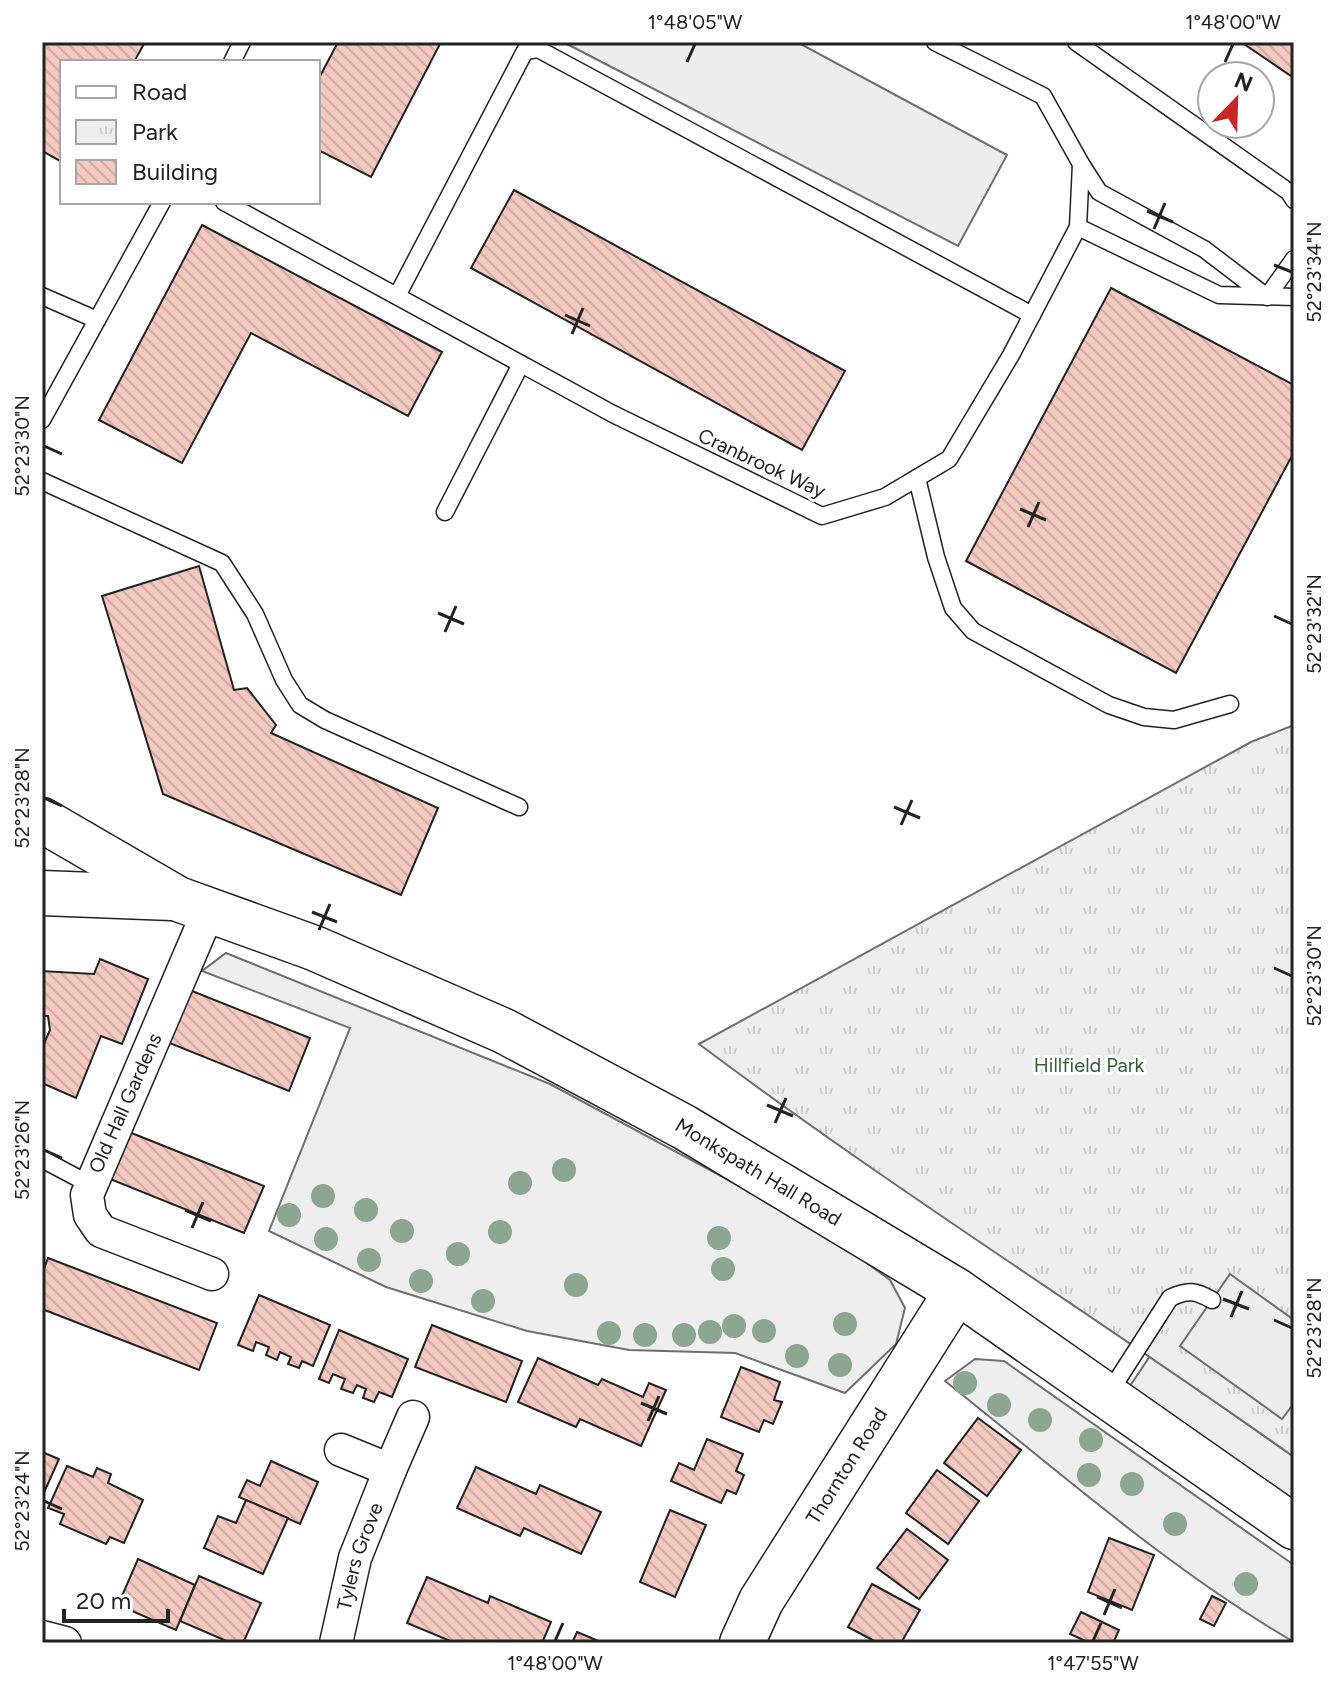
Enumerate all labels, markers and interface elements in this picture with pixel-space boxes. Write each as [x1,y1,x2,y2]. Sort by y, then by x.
text: 1°48'05"W [648,10,742,34]
text: 1°48'00"W [1185,10,1281,34]
legend [60,60,320,204]
north arrow [1196,60,1276,140]
text: N [1231,66,1257,98]
text: Road [132,77,187,106]
text: Park [132,117,178,146]
text: Building [132,157,218,186]
text: 52°23'34"N [1302,221,1326,323]
text: 52°23'30"N [10,395,34,497]
street label: Cranbrook Way [694,423,830,503]
text: 52°23'32"N [1302,574,1326,674]
text: 52°23'28"N [10,747,34,849]
text: 52°23'30"N [1302,925,1326,1027]
street label: Old Hall Gardens [83,1029,167,1177]
park label: Hillfield Park [1034,1053,1145,1077]
text: 52°23'26"N [10,1100,34,1200]
street label: Monkspath Hall Road [671,1113,846,1231]
text: 52°23'28"N [1302,1277,1326,1379]
street label: Thornton Road [801,1403,892,1529]
text: 52°23'24"N [10,1450,34,1552]
street label: Tylers Grove [332,1499,388,1612]
scale bar [64,1573,168,1623]
text: 20 m [76,1586,131,1615]
text: 1°48'00"W [507,1651,603,1675]
text: 1°47'55"W [1047,1651,1139,1675]

